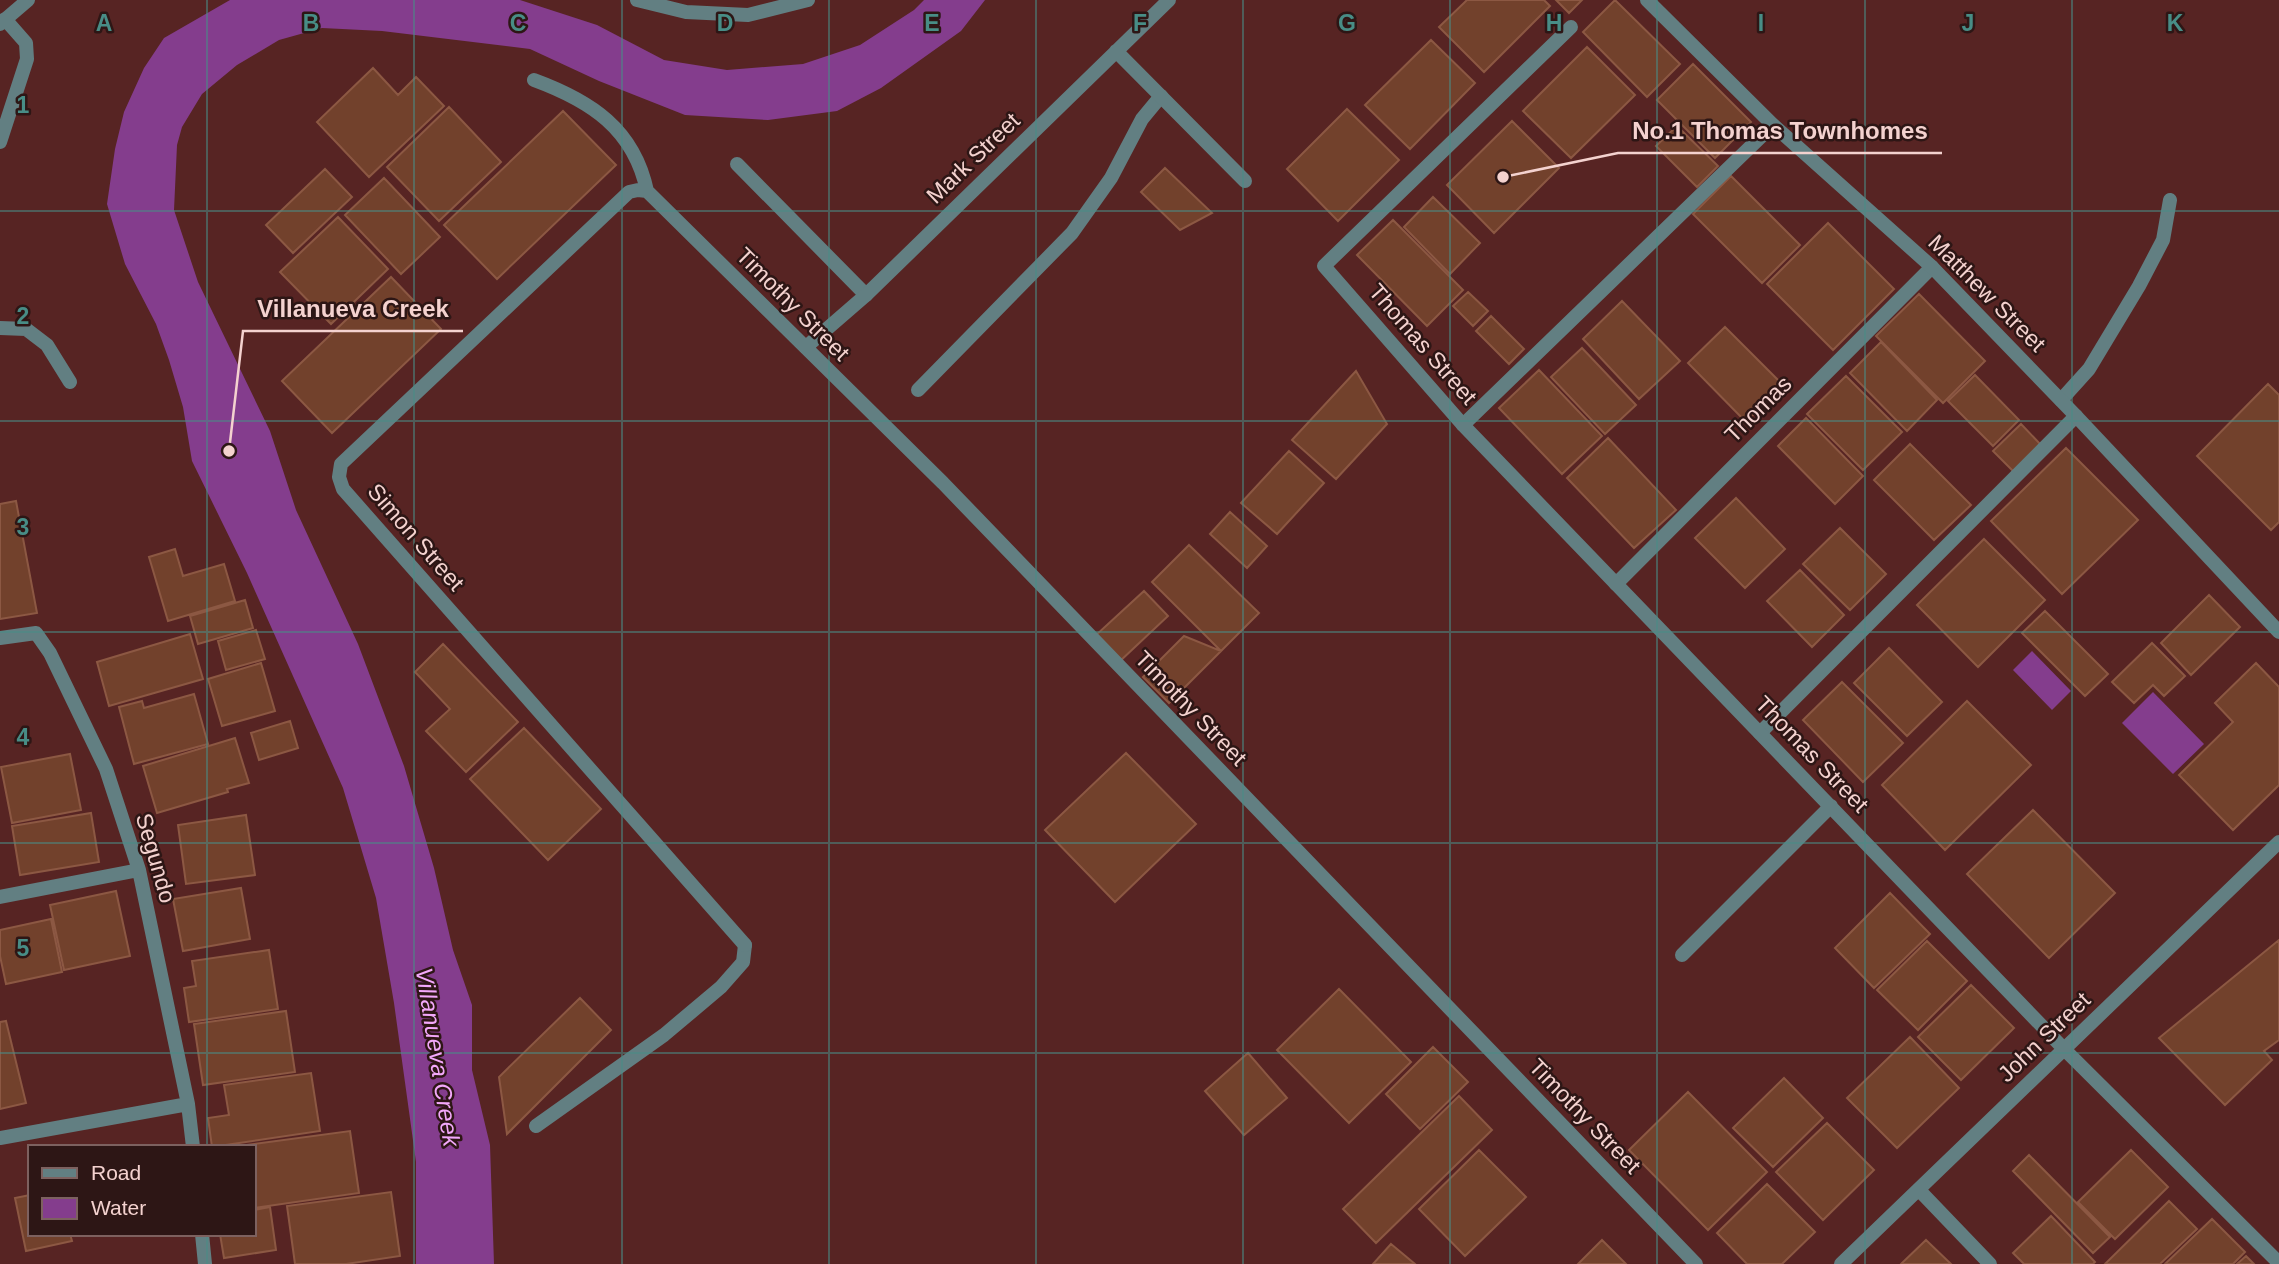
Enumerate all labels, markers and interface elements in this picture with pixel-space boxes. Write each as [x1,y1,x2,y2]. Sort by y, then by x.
text: A [96,10,112,36]
text: B [303,10,319,36]
text: C [510,10,526,36]
text: D [717,10,733,36]
text: E [924,10,940,36]
text: F [1133,10,1147,36]
text: G [1338,10,1356,36]
text: H [1546,10,1562,36]
text: I [1758,10,1764,36]
text: J [1962,10,1974,36]
text: K [2167,10,2184,36]
text: 1 [17,92,30,118]
street label: Mark Street [921,107,1025,209]
callout: No.1 Thomas Townhomes [1618,108,1942,153]
text: No.1 Thomas Townhomes [1632,117,1928,144]
street label: Matthew Street [1923,229,2051,357]
street label: Timothy Street [731,242,855,366]
street label: Thomas Street [1364,279,1483,410]
callout: Villanueva Creek [243,286,463,331]
text: Villanueva Creek [257,295,449,322]
text: 2 [17,303,29,329]
street label: Thomas [1719,370,1797,448]
street label: Simon Street [363,478,470,596]
text: 3 [17,514,29,540]
street label: Timothy Street [1130,645,1252,771]
street label: Thomas Street [1750,691,1874,818]
text: 4 [17,724,30,750]
street label: Segundo [131,810,181,906]
text: 5 [17,935,30,961]
water label: Villanueva Creek [411,966,466,1150]
street label: John Street [1993,986,2096,1087]
street label: Timothy Street [1524,1053,1646,1179]
legend [28,1145,256,1236]
text: Road [91,1161,141,1184]
text: Water [91,1196,146,1219]

